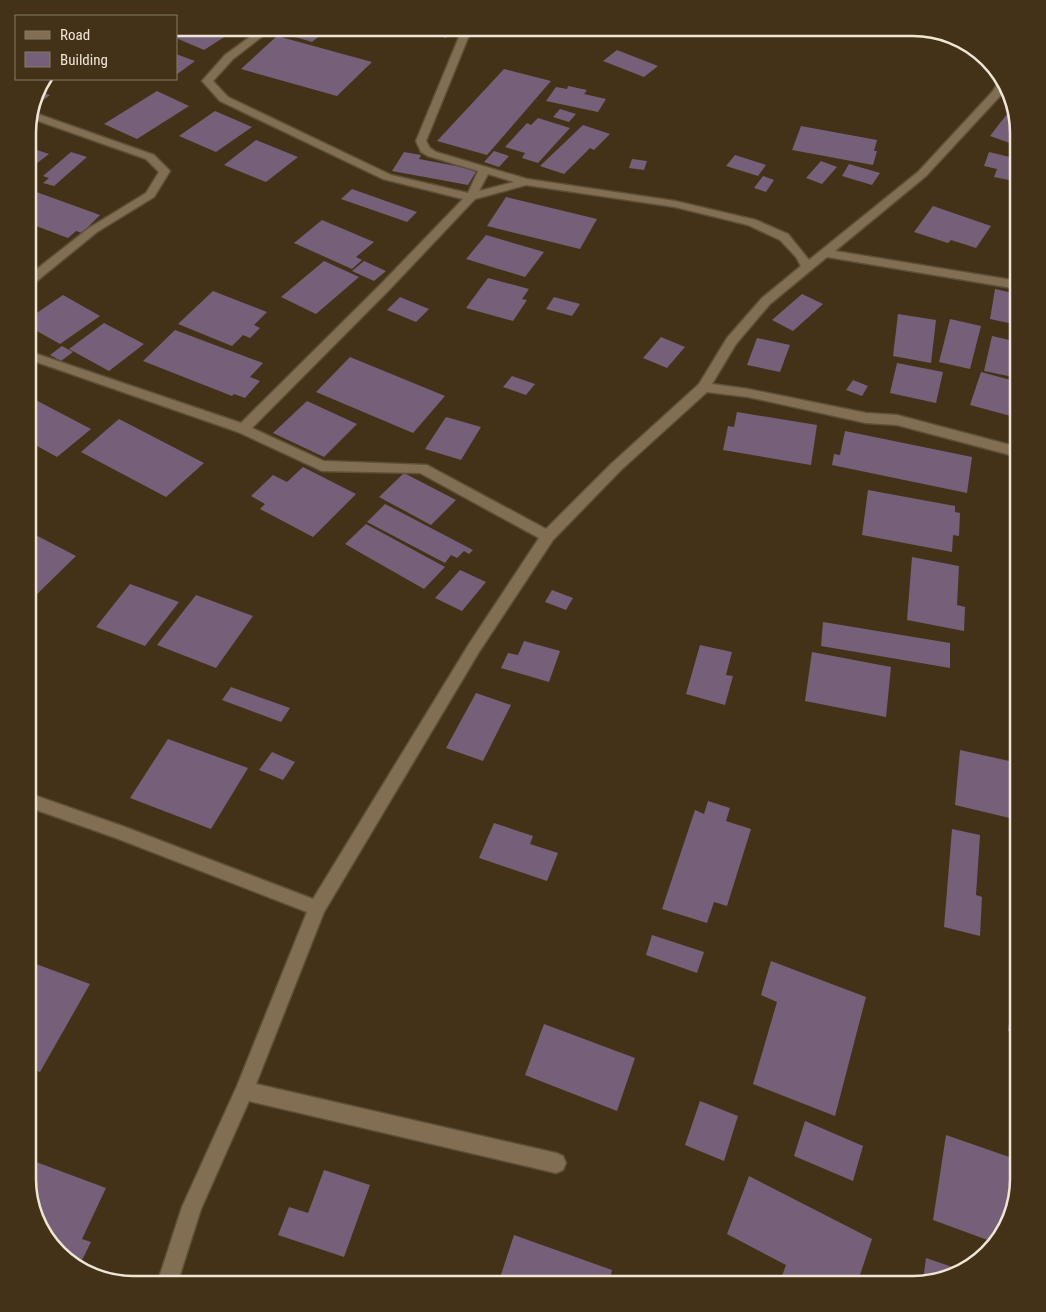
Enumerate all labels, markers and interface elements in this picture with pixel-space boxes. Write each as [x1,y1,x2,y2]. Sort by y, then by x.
legend [15,15,178,80]
text: Road [60,26,90,44]
text: Building [60,51,108,69]

